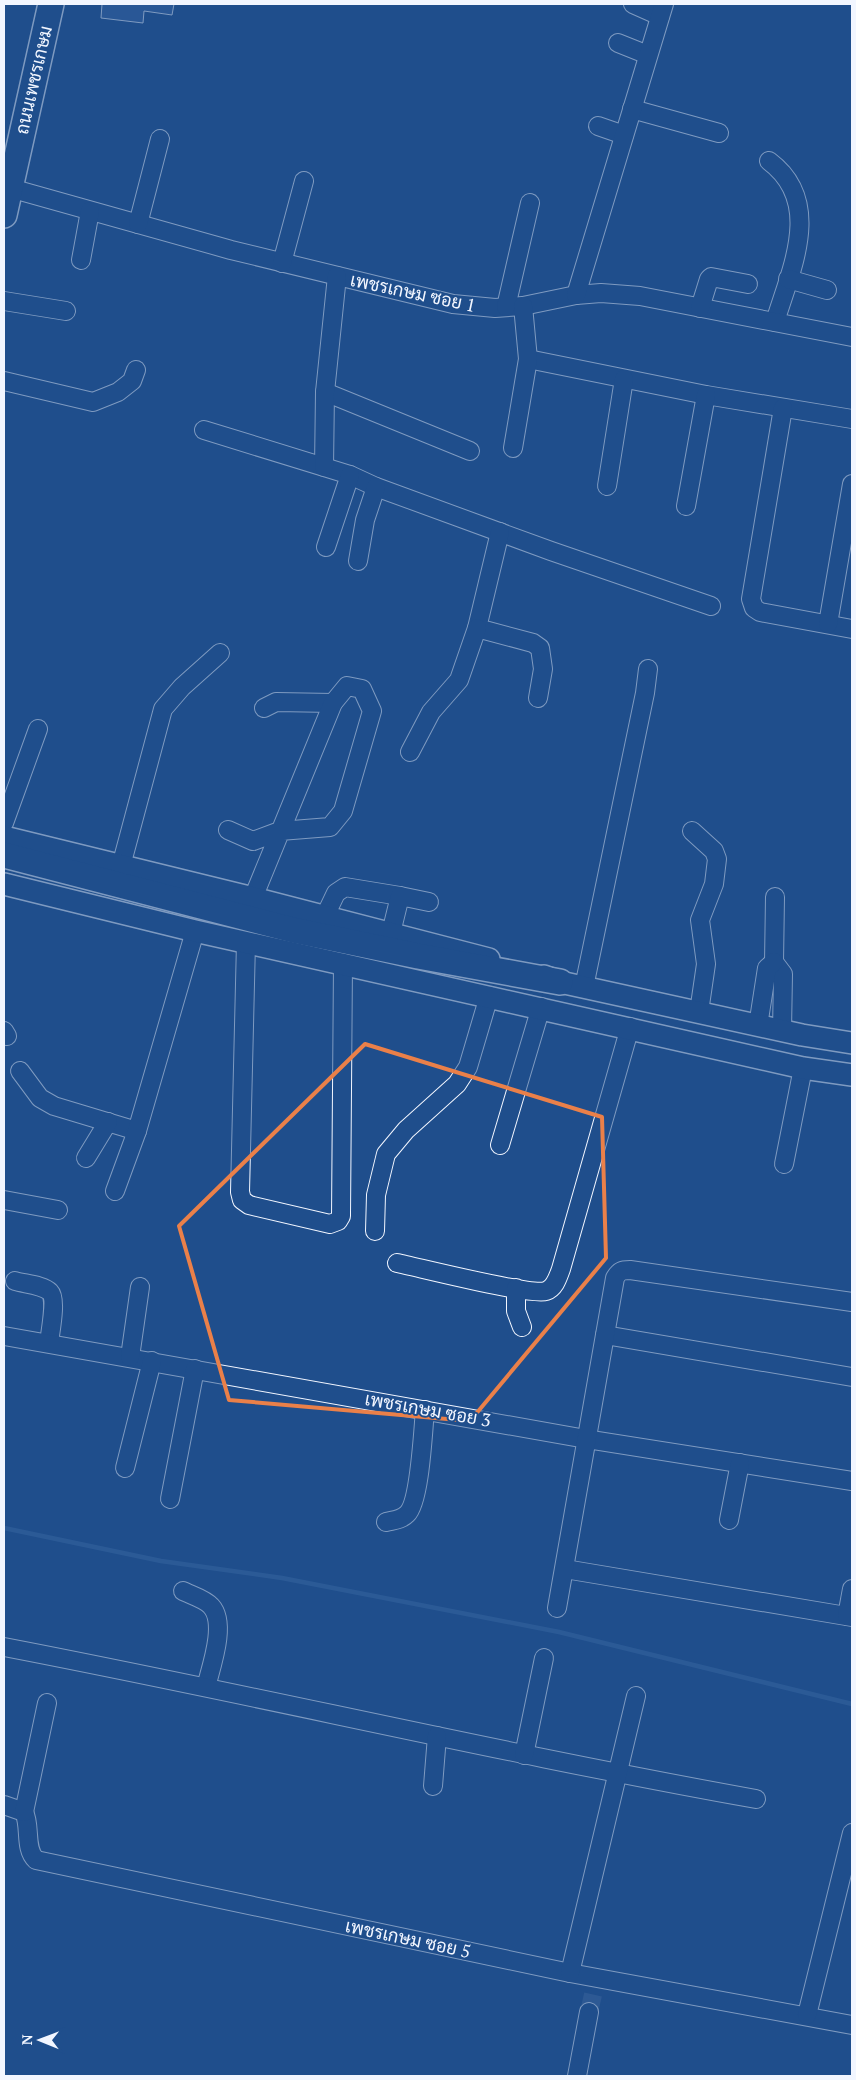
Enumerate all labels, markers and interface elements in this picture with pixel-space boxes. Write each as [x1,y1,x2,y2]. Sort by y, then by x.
street label: ถนนเพชรเกษม [9,23,57,136]
street label: เพชรเกษม ซอย 1 [348,267,478,317]
street label: เพชรเกษม ซอย 3 [363,1386,493,1432]
street label: เพชรเกษม ซอย 5 [343,1913,473,1963]
north arrow [15,2015,65,2065]
text: N [17,2034,36,2045]

